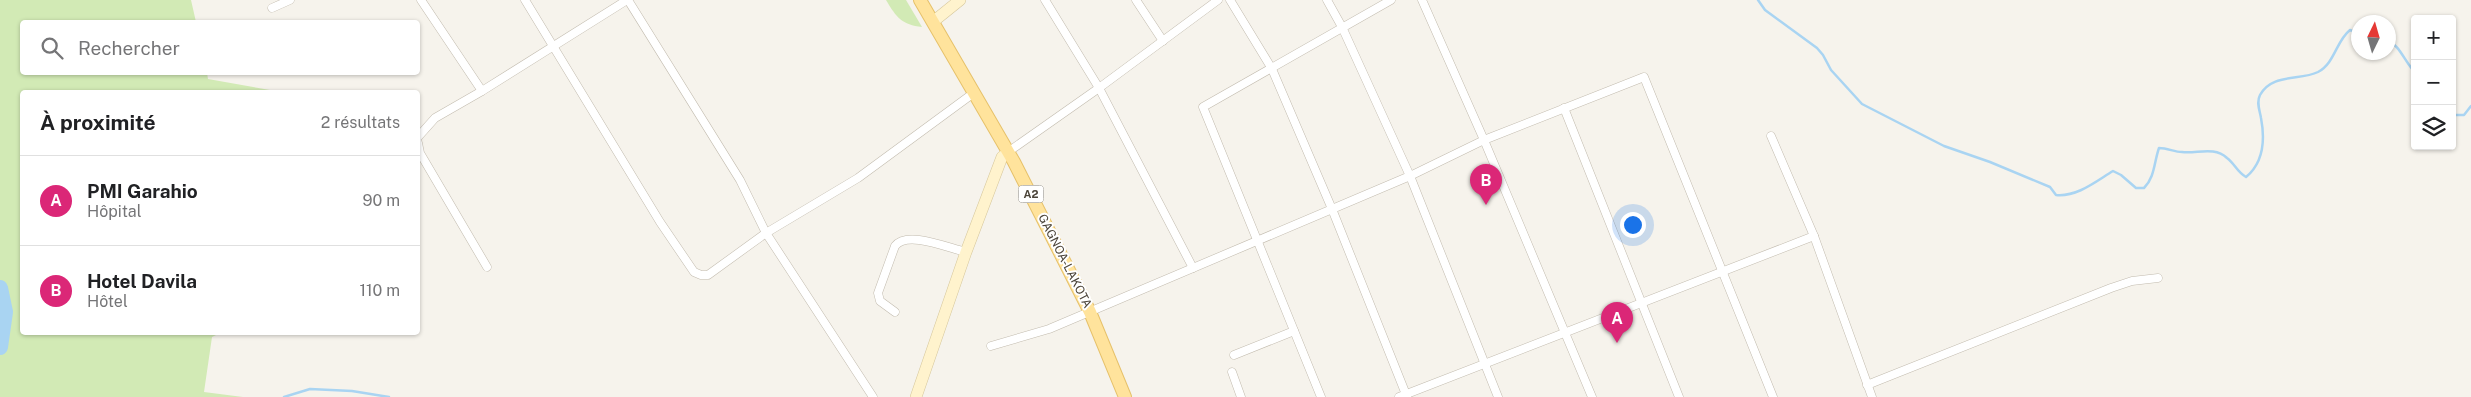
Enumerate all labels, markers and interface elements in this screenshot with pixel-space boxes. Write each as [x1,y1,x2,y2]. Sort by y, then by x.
north arrow [2351,15,2396,60]
map controls [2411,15,2456,150]
button: + [2411,15,2456,60]
search box [20,20,420,75]
icon: search [38,34,66,62]
text: Rechercher [78,37,180,59]
button: − [2411,60,2456,105]
button: layers [2411,105,2456,150]
text: À proximité [40,110,156,135]
text: 2 résultats [321,113,400,132]
pin: B [1470,164,1502,205]
text: PMI Garahio [87,180,198,202]
road number: A2 [1018,185,1044,202]
text: A [50,191,62,210]
text: 90 m [363,191,400,210]
text: Hôpital [87,202,142,221]
street label: GAGNOA-LAKOTA [1035,212,1095,311]
your location [1620,212,1646,238]
text: Hotel Davila [87,270,197,292]
text: B [51,281,61,300]
text: 110 m [359,281,400,300]
text: Hôtel [87,292,128,311]
pin: A [1601,302,1633,343]

